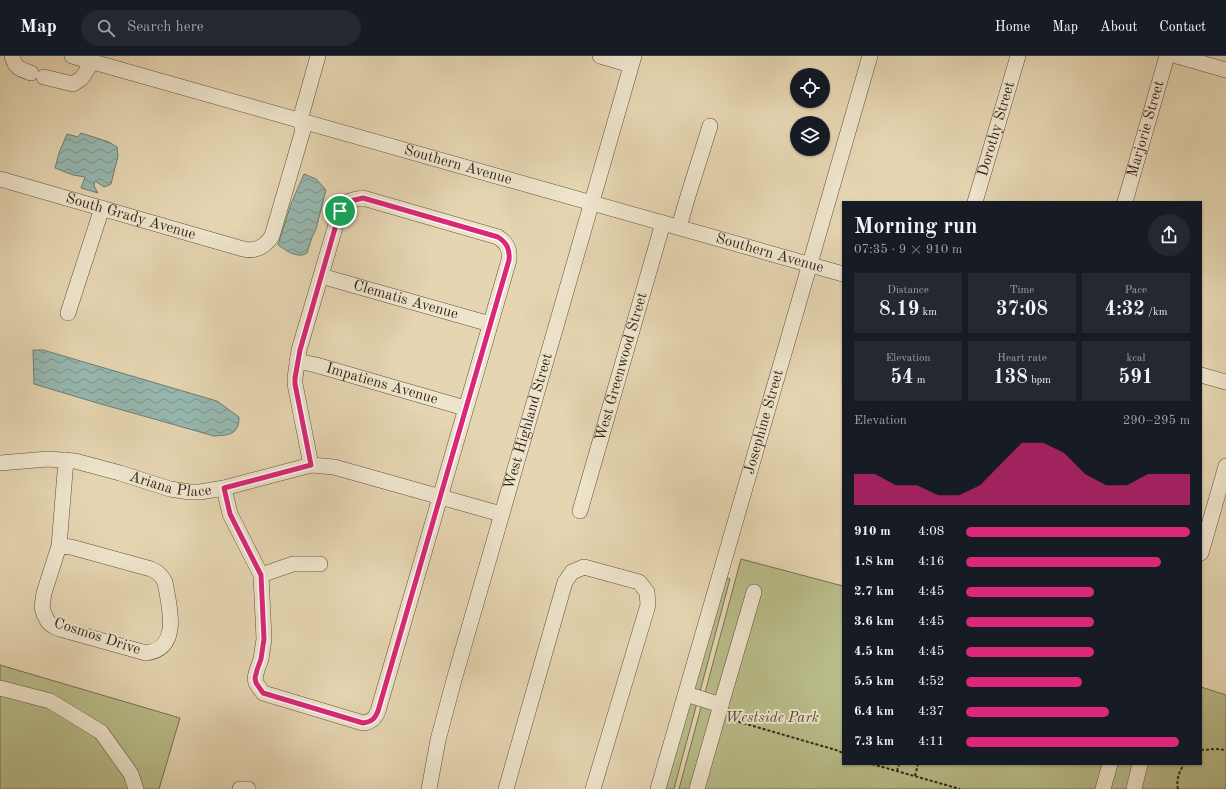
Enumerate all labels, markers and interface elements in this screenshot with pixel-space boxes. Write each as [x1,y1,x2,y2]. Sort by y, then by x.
search box [81,10,361,46]
icon: search [95,17,117,39]
text: Map [20,18,57,37]
text: Search here [127,20,204,35]
text: Home [995,20,1030,34]
text: Map [1052,20,1078,34]
text: About [1100,20,1137,34]
text: Contact [1159,20,1206,34]
map controls [790,68,830,156]
button: locate [790,68,830,108]
street label: Marjorie Street [1125,79,1167,179]
street label: Dorothy Street [975,80,1018,178]
button: layers [790,116,830,156]
street label: Southern Avenue [402,143,514,187]
street label: South Grady Avenue [64,191,197,242]
pin [323,194,357,228]
icon: arrive [329,200,351,222]
button: share [1148,214,1190,256]
text: Morning run [854,216,977,238]
street label: Southern Avenue [714,231,825,276]
text: 07:35 · 9 × 910 m [854,243,962,256]
street label: Clematis Avenue [352,278,460,322]
text: Distance [887,285,929,296]
text: Time [1010,285,1034,296]
text: Pace [1125,285,1147,296]
street label: West Greenwood Street [593,291,650,443]
text: 8.19 [879,300,919,320]
text: 37:08 [996,300,1048,320]
text: 4:32 [1105,300,1145,320]
text: km [919,307,937,318]
text: /km [1145,307,1167,318]
street label: West Highland Street [502,352,555,491]
text: Elevation [886,353,930,364]
text: Heart rate [997,353,1047,364]
text: kcal [1127,353,1145,364]
street label: Impatiens Avenue [324,361,440,407]
street label: Josephine Street [742,368,786,476]
text: 54 [890,368,914,388]
text: 138 [993,368,1028,388]
text: 591 [1119,368,1153,388]
text: m [914,375,926,386]
text: bpm [1028,375,1051,386]
text: Elevation [854,414,907,427]
text: 290–295 m [1123,414,1190,427]
street label: Ariana Place [127,469,213,500]
text: 910 m [854,525,891,538]
text: 4:08 [918,525,944,538]
text: 1.8 km [854,555,894,568]
text: 4:16 [918,555,944,568]
text: 2.7 km [854,585,894,598]
text: 4:45 [918,585,944,598]
text: 3.6 km [854,615,894,628]
text: 4:45 [918,615,944,628]
street label: Cosmos Drive [52,616,142,658]
text: 4.5 km [854,645,894,658]
text: 4:45 [918,645,944,658]
text: 5.5 km [854,675,894,688]
text: 4:52 [918,675,944,688]
text: 6.4 km [854,705,894,718]
text: 4:37 [918,705,944,718]
park label: Westside Park [725,711,819,726]
text: 7.3 km [854,735,894,748]
text: 4:11 [918,735,944,748]

